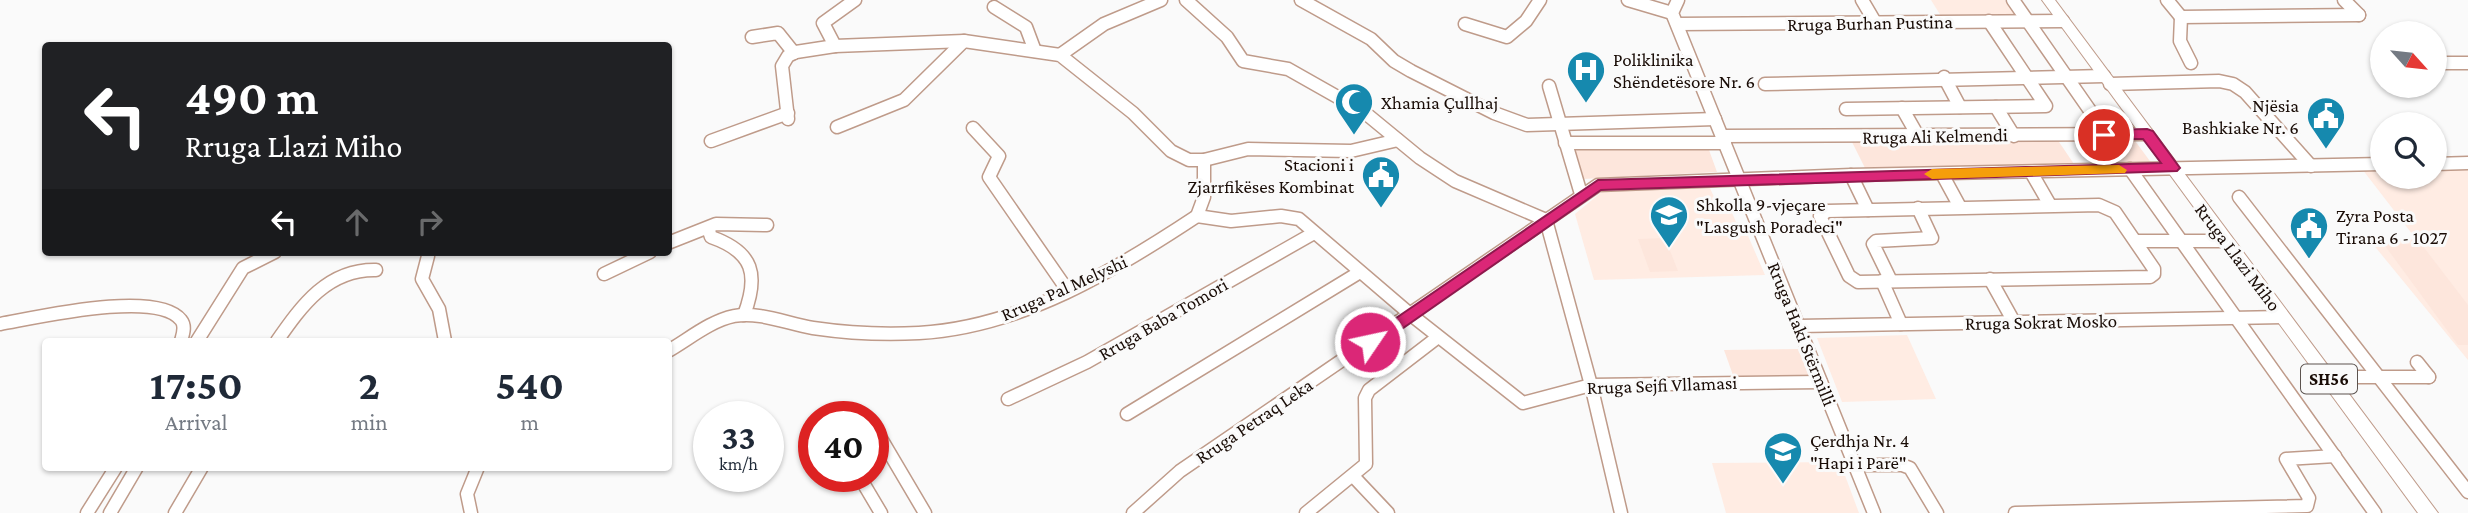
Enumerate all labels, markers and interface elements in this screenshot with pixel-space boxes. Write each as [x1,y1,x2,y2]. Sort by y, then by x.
street label: Rruga Burhan Pustina [1787,11,1953,35]
north arrow [2370,21,2446,98]
map controls [2370,21,2447,189]
hospital icon: Poliklinika Shëndetësore Nr. 6 [1565,49,1607,104]
place label: Poliklinika Shëndetësore Nr. 6 [1613,49,1755,92]
icon: left [70,70,161,161]
text: 490 m [185,70,319,125]
mosque icon: Xhamia Çullhaj [1333,81,1375,136]
place label: Xhamia Çullhaj [1381,92,1498,114]
place label: Njësia Bashkiake Nr. 6 [2182,95,2299,138]
public building icon: Njësia Bashkiake Nr. 6 [2305,95,2347,150]
pin [2074,105,2134,165]
button: search [2370,112,2447,189]
icon: arrive [2085,116,2123,154]
street label: Rruga Ali Kelmendi [1862,124,2008,148]
text: Rruga Llazi Miho [185,128,402,164]
place label: Stacioni i Zjarrfikëses Kombinat [1188,154,1355,198]
public building icon: Stacioni i Zjarrfikëses Kombinat [1360,154,1402,209]
school or university icon: Shkolla 9-vjeçare "Lasgush Poradeci" [1648,194,1690,249]
place label: Shkolla 9-vjeçare "Lasgush Poradeci" [1696,194,1843,237]
street label: Rruga Llazi Miho [2191,199,2285,315]
icon: left [265,203,303,241]
icon: ahead [338,203,376,241]
icon: right [411,203,449,241]
public building icon: Zyra Posta Tirana 6 - 1027 [2288,205,2330,260]
place label: Zyra Posta Tirana 6 - 1027 [2336,205,2447,248]
street label: Rruga Pal Melyshi [998,251,1130,325]
street label: Rruga Haki Stërmilli [1764,259,1840,409]
street label: Rruga Baba Tomori [1095,274,1231,364]
position arrow [1333,305,1407,379]
street label: Rruga Sokrat Mosko [1965,310,2117,334]
text: 17:50 [150,361,243,408]
text: 2 [358,361,380,408]
text: 540 [495,361,564,408]
road number: SH56 [2301,365,2357,394]
street label: Rruga Sejfi Vllamasi [1586,372,1738,399]
street label: Rruga Petraq Leka [1191,374,1317,468]
speed limit sign: 40 [798,401,889,492]
text: Arrival [165,409,228,435]
text: min [351,409,388,435]
text: m [521,409,539,435]
text: 33 [721,418,756,457]
school or university icon: Çerdhja Nr. 4 "Hapi i Parë" [1762,430,1804,485]
place label: Çerdhja Nr. 4 "Hapi i Parë" [1810,430,1910,473]
text: km/h [719,454,758,474]

